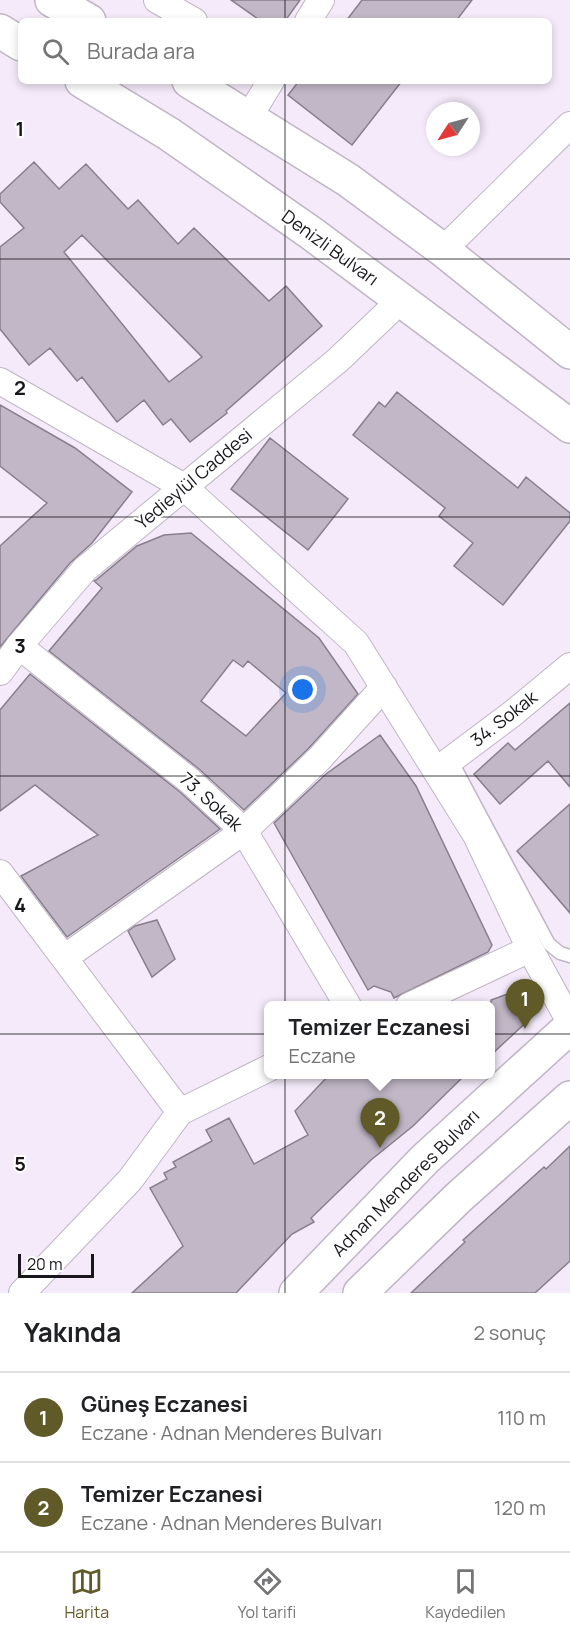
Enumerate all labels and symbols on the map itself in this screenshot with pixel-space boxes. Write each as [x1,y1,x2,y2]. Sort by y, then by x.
north arrow [426,102,480,156]
text: 1 [16,115,24,142]
street label: Denizli Bulvarı [277,204,384,290]
text: 2 [14,374,26,401]
street label: Yedieylül Caddesi [130,422,257,534]
text: 3 [14,632,26,659]
your location [288,675,317,704]
street label: 34. Sokak [465,684,542,752]
street label: 73. Sokak [175,767,249,837]
text: 4 [14,891,26,918]
pin: 1 [506,980,544,1029]
pin: 2 [360,1098,400,1148]
street label: Adnan Menderes Bulvarı [326,1103,484,1261]
text: 5 [14,1150,26,1177]
scale bar [18,1251,94,1278]

